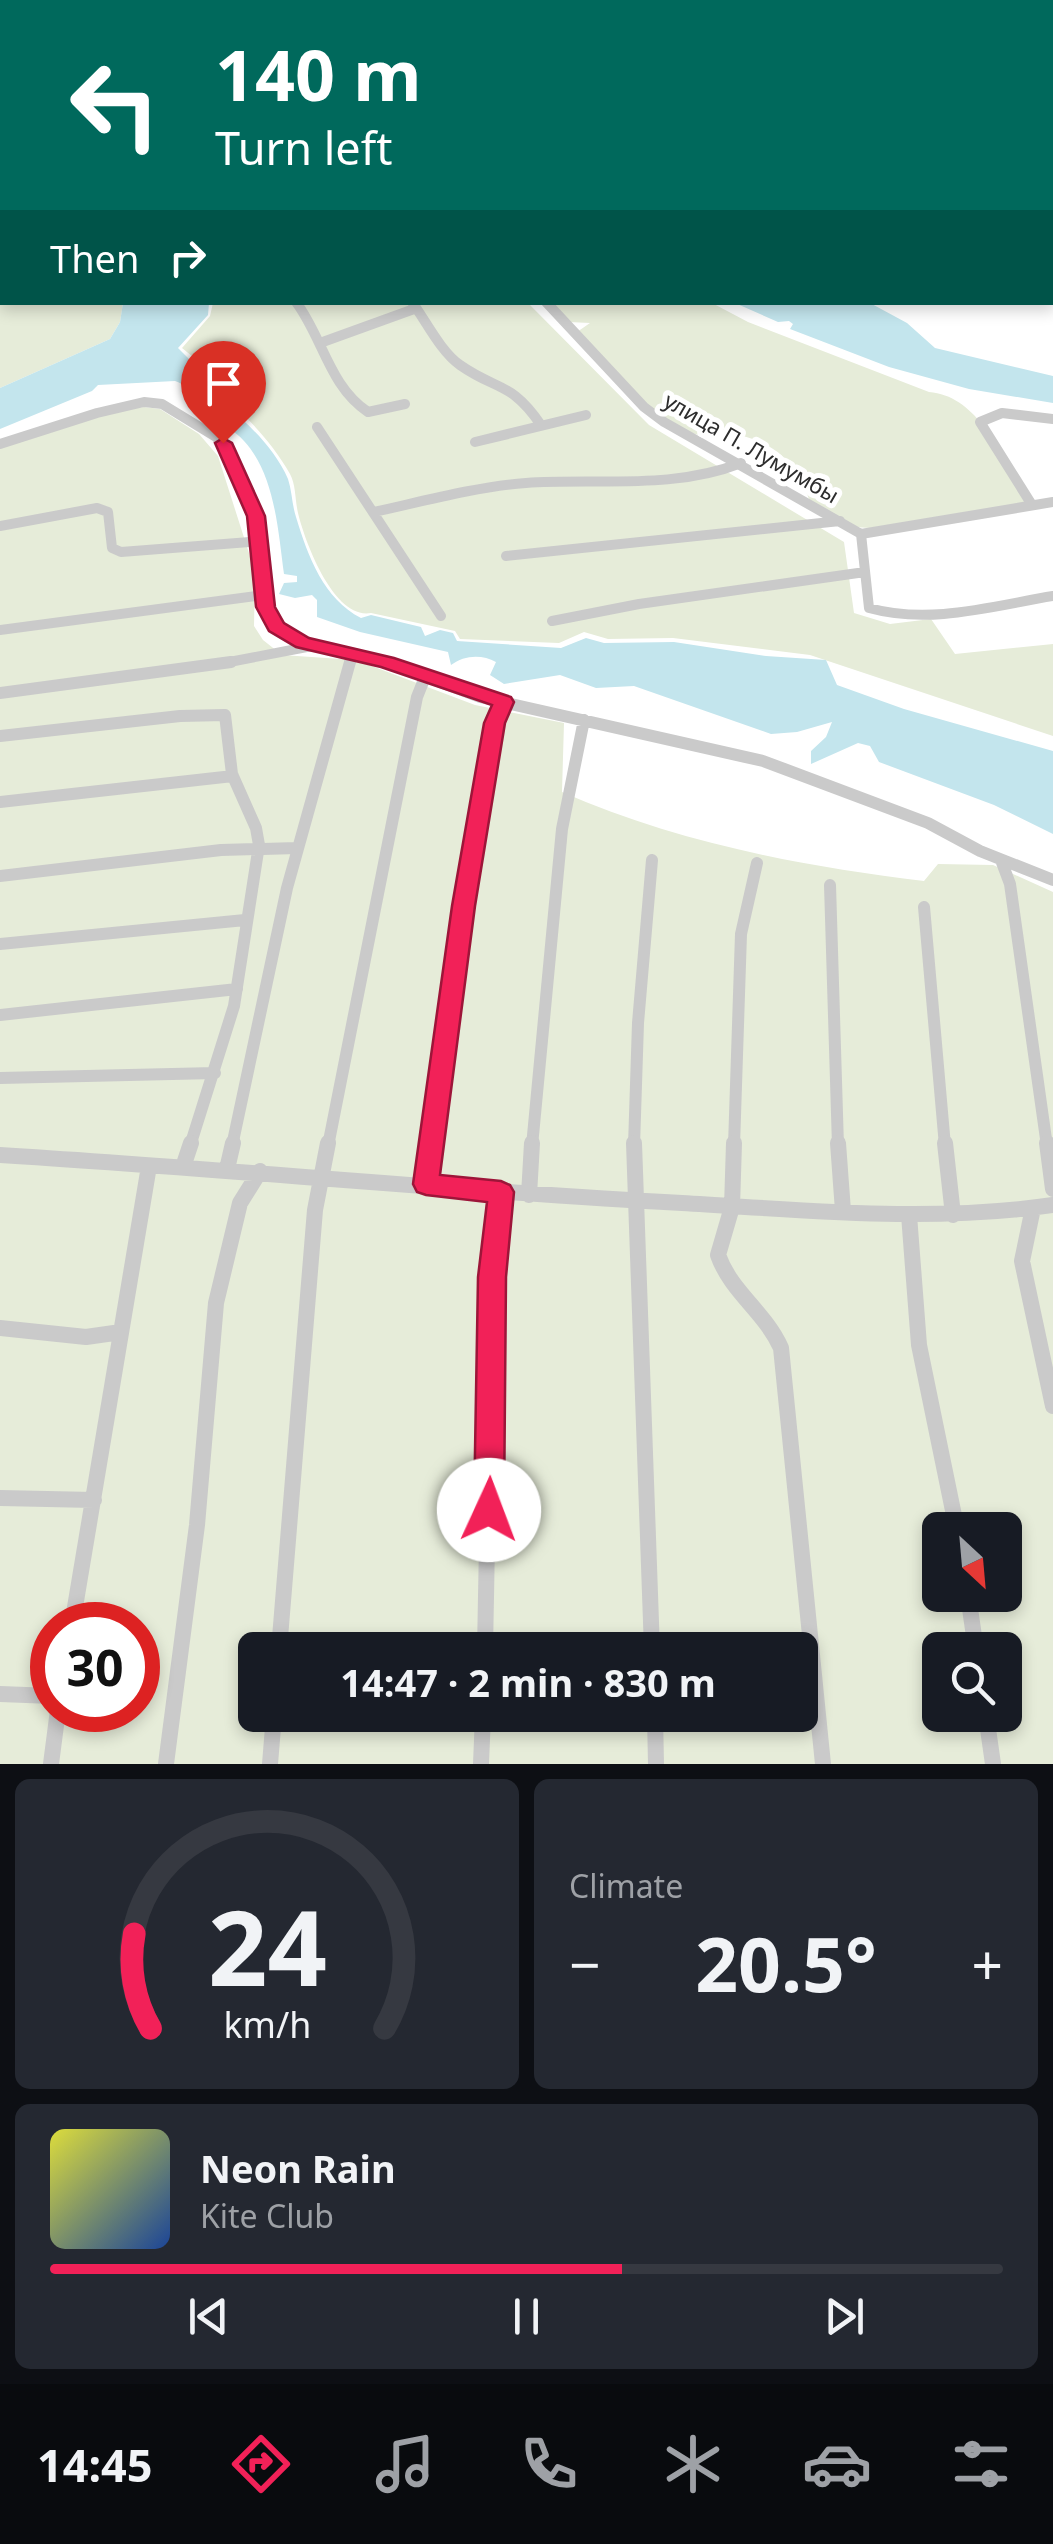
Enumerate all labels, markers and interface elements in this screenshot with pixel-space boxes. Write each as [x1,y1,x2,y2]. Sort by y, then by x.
text: 140 m [215,26,422,122]
icon: left [50,40,180,170]
text: Turn left [215,117,392,178]
icon: right [160,230,215,285]
text: Then [50,232,140,284]
pin [181,341,266,444]
icon: arrive [196,356,251,411]
street label: улица П. Лумумбы [659,385,845,509]
position arrow [437,1458,541,1562]
north arrow [922,1512,1022,1612]
map controls [922,1512,1022,1732]
speed limit sign: 30 [30,1602,160,1732]
button: search [922,1632,1022,1732]
text: 14:47 · 2 min · 830 m [340,1656,716,1708]
text: Climate [569,1864,683,1907]
text: 24 [208,1875,326,2016]
text: 20.5° [695,1912,877,2014]
text: − [569,1926,600,2001]
text: + [972,1926,1003,2001]
text: km/h [223,2000,311,2048]
text: Neon Rain [200,2142,396,2194]
text: Kite Club [200,2194,334,2237]
icon: previous [181,2289,236,2344]
icon: pause [499,2289,554,2344]
icon: next [817,2289,872,2344]
icon: directions [226,2429,296,2499]
icon: music [370,2429,440,2499]
icon: phone [514,2429,584,2499]
icon: climate [658,2429,728,2499]
icon: car [802,2429,872,2499]
icon: filters [946,2429,1016,2499]
text: 14:45 [37,2434,153,2495]

